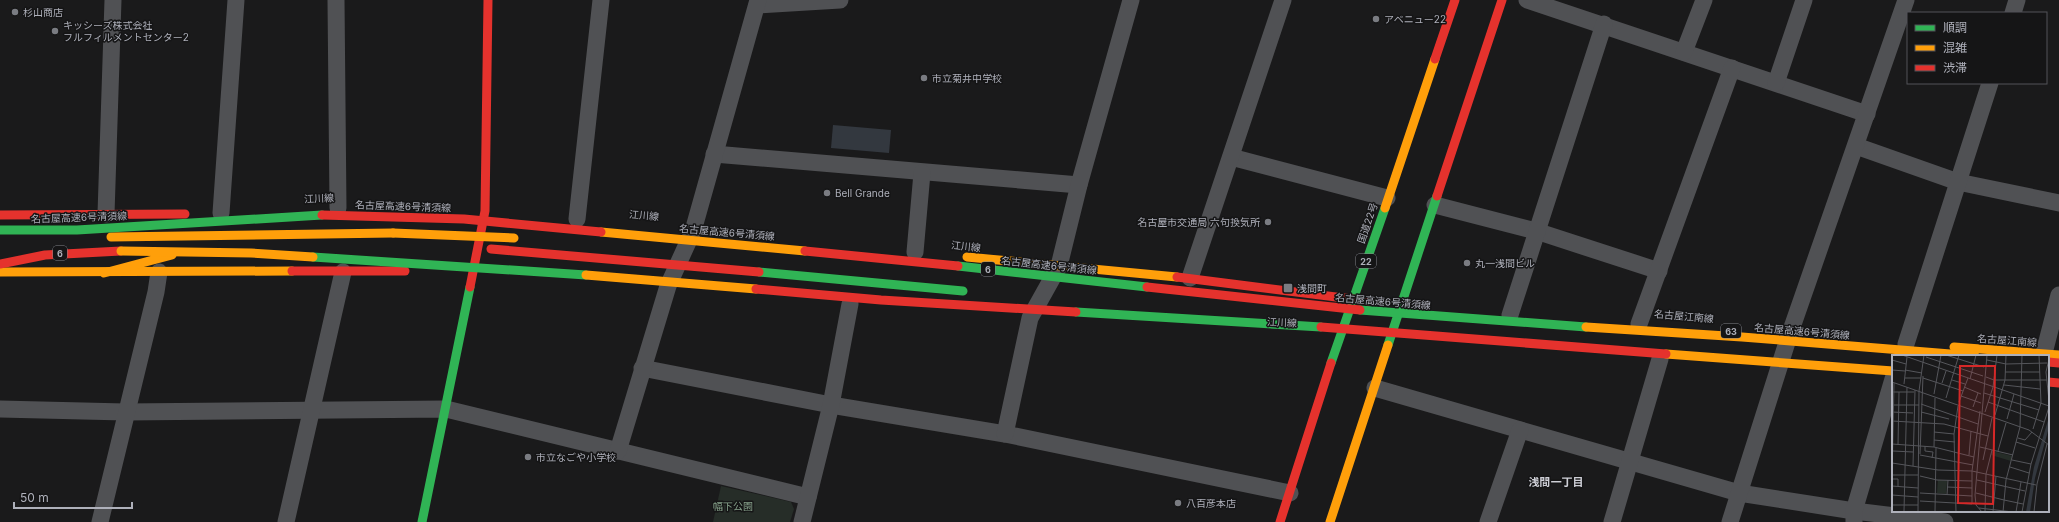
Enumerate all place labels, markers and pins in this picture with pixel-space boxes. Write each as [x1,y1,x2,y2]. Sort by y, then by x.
place label: 杉山商店 [23,6,63,18]
marker: 杉山商店 [10,7,20,17]
place label: アベニュー22 [1384,13,1446,25]
marker: アベニュー22 [1371,14,1381,24]
place label: キッシーズ株式会社 フルフィルメントセンター2 [63,19,189,43]
marker: キッシーズ株式会社 フルフィルメントセンター2 [50,26,60,36]
place label: 市立菊井中学校 [932,72,1002,84]
marker: 市立菊井中学校 [919,73,929,83]
place label: Bell Grande [835,187,890,199]
marker: Bell Grande [822,188,832,198]
place label: 名古屋市交通局 六句換気所 [1137,216,1260,228]
marker: 名古屋市交通局 六句換気所 [1263,217,1273,227]
place label: 丸一浅間ビル [1475,257,1535,269]
marker: 丸一浅間ビル [1462,258,1472,268]
marker: 浅間町 [1282,282,1294,294]
place label: 浅間町 [1297,282,1327,294]
place label: 市立なごや小学校 [536,451,616,463]
marker: 市立なごや小学校 [523,452,533,462]
place label: 八百彦本店 [1186,497,1236,509]
marker: 八百彦本店 [1173,498,1183,508]

